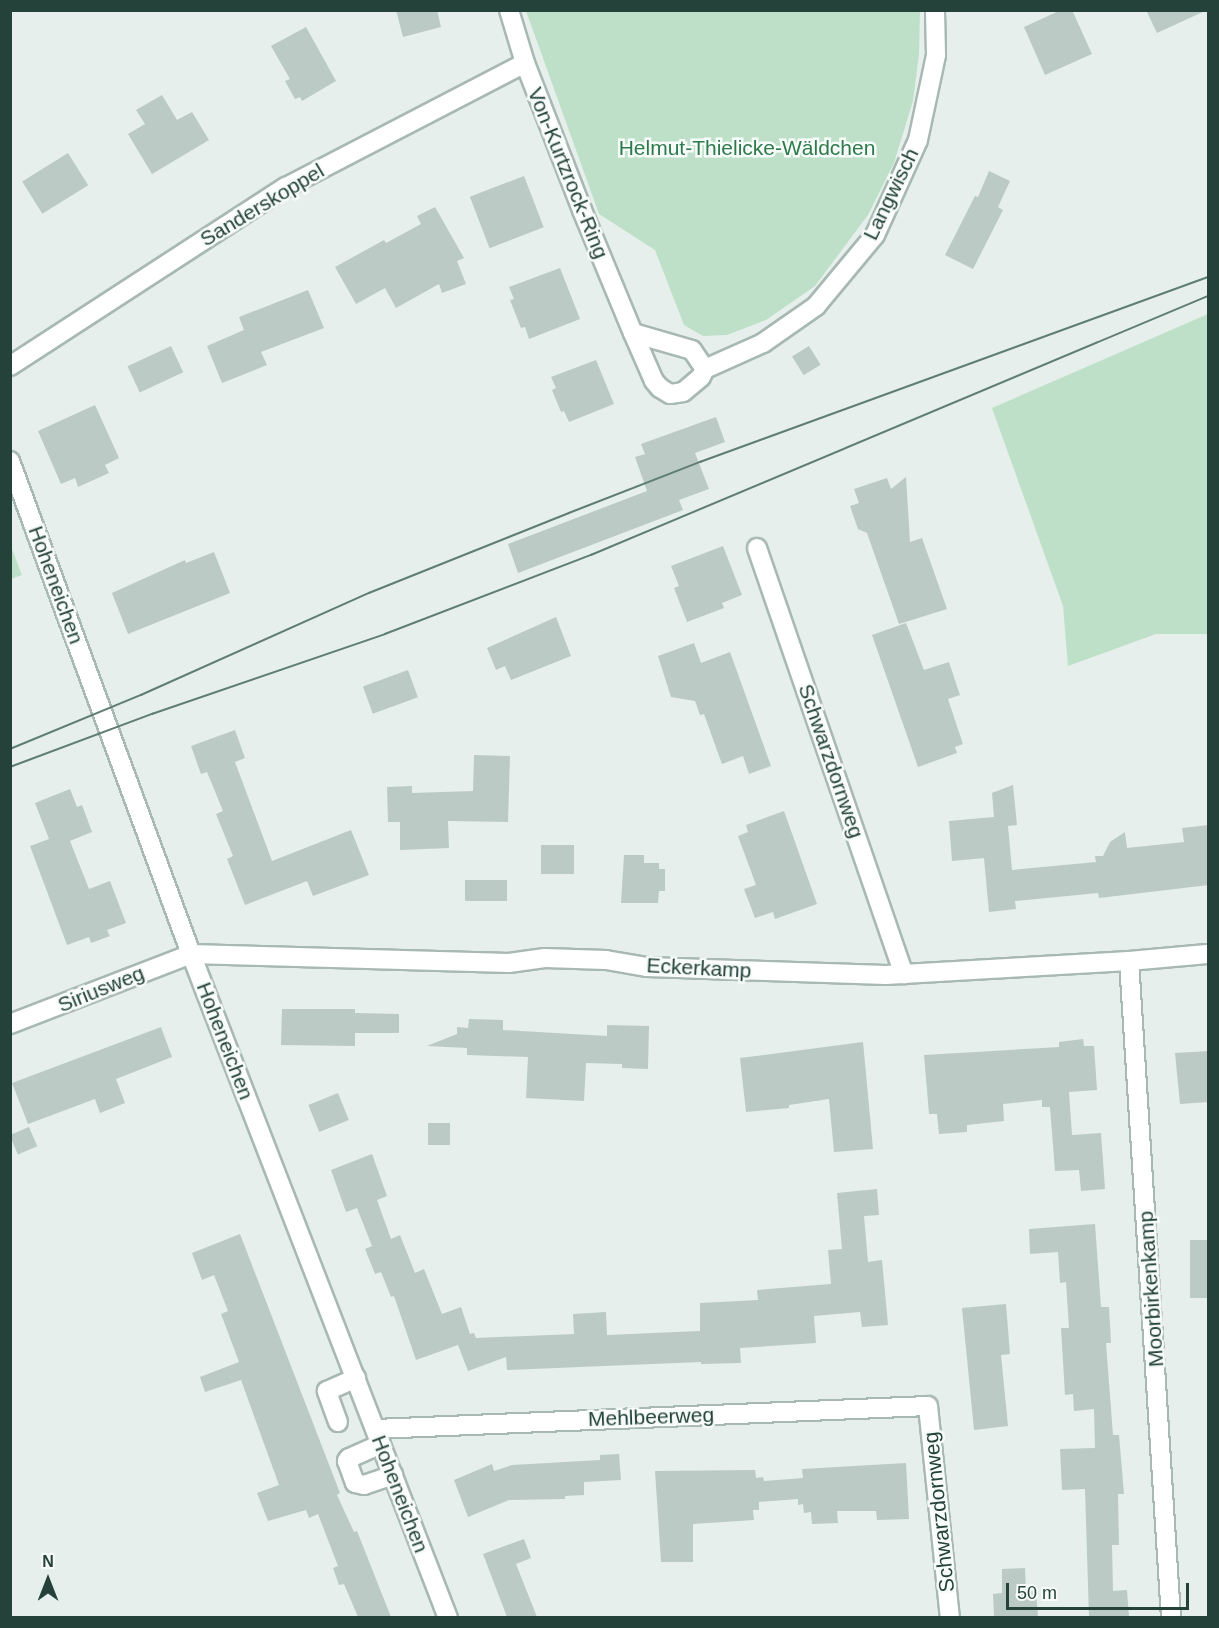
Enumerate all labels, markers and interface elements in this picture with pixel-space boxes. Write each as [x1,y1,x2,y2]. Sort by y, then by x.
street label: Von-Kurtzrock-Ring [522,84,614,262]
park label: Helmut-Thielicke-Wäldchen [619,135,875,161]
street label: Langwisch [858,144,924,244]
street label: Sanderskoppel [195,158,329,252]
street label: Hoheneichen [23,523,89,647]
street label: Schwarzdornweg [793,681,869,841]
street label: Eckerkamp [646,953,752,983]
street label: Siriusweg [54,960,148,1018]
street label: Hoheneichen [191,979,259,1103]
street label: Moorbirkenkamp [1133,1210,1169,1368]
street label: Mehlbeerweg [588,1402,714,1432]
street label: Schwarzdornweg [918,1431,960,1593]
street label: Hoheneichen [366,1432,434,1556]
north arrow [18,1550,78,1610]
text: N [42,1553,54,1570]
scale bar [1009,1571,1192,1609]
text: 50 m [1017,1583,1057,1603]

